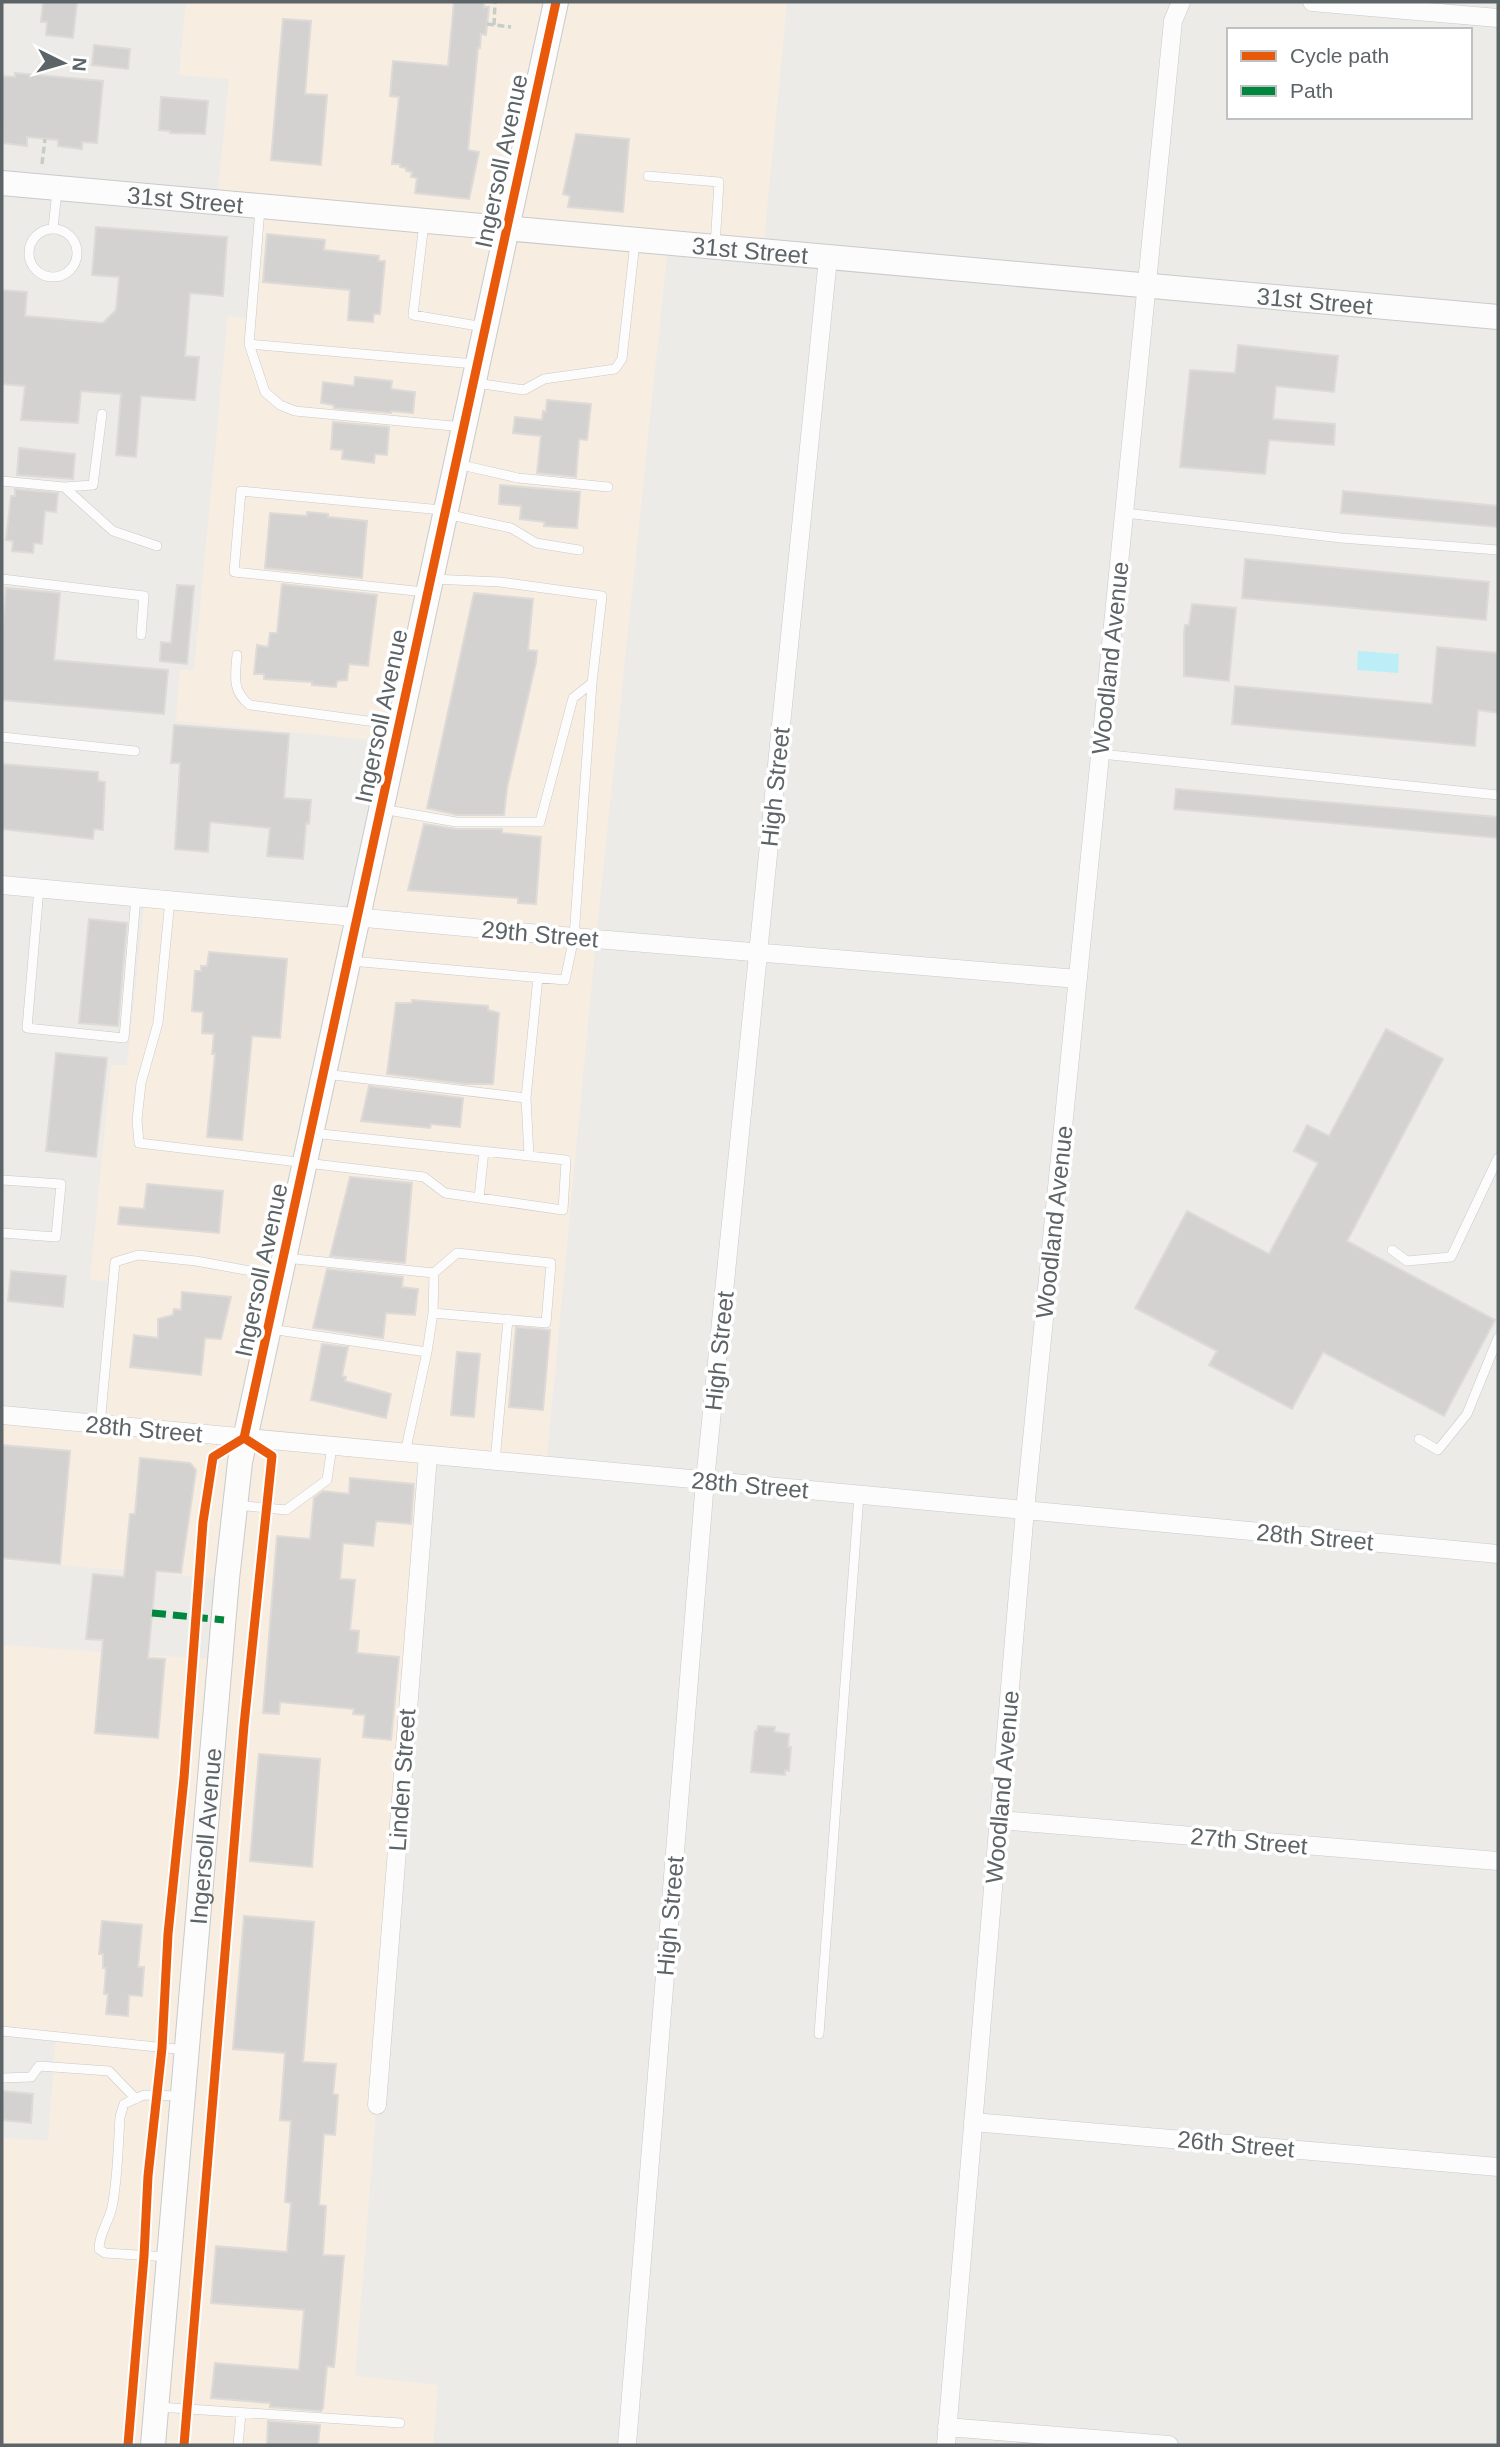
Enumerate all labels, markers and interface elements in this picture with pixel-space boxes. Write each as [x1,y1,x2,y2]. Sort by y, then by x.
north arrow [28,28,98,98]
legend [1227,28,1472,119]
text: Cycle path [1290,44,1389,67]
text: N [68,57,90,72]
street label: Ingersoll Avenue [469,72,533,250]
text: Path [1290,79,1333,102]
street label: 31st Street [126,181,245,218]
street label: 31st Street [691,231,809,269]
street label: 31st Street [1256,282,1374,319]
street label: Woodland Avenue [1086,560,1134,756]
street label: Ingersoll Avenue [349,627,413,805]
street label: High Street [755,726,795,848]
street label: 29th Street [480,915,600,953]
street label: Woodland Avenue [1030,1124,1078,1320]
street label: Ingersoll Avenue [229,1181,293,1359]
street label: High Street [699,1290,739,1412]
street label: 28th Street [84,1410,204,1448]
street label: 28th Street [690,1466,810,1504]
street label: 28th Street [1255,1518,1375,1556]
street label: Woodland Avenue [980,1689,1024,1885]
street label: Linden Street [384,1708,420,1852]
street label: Ingersoll Avenue [184,1747,226,1926]
street label: 27th Street [1189,1822,1309,1860]
street label: High Street [651,1855,689,1977]
street label: 26th Street [1176,2125,1296,2163]

